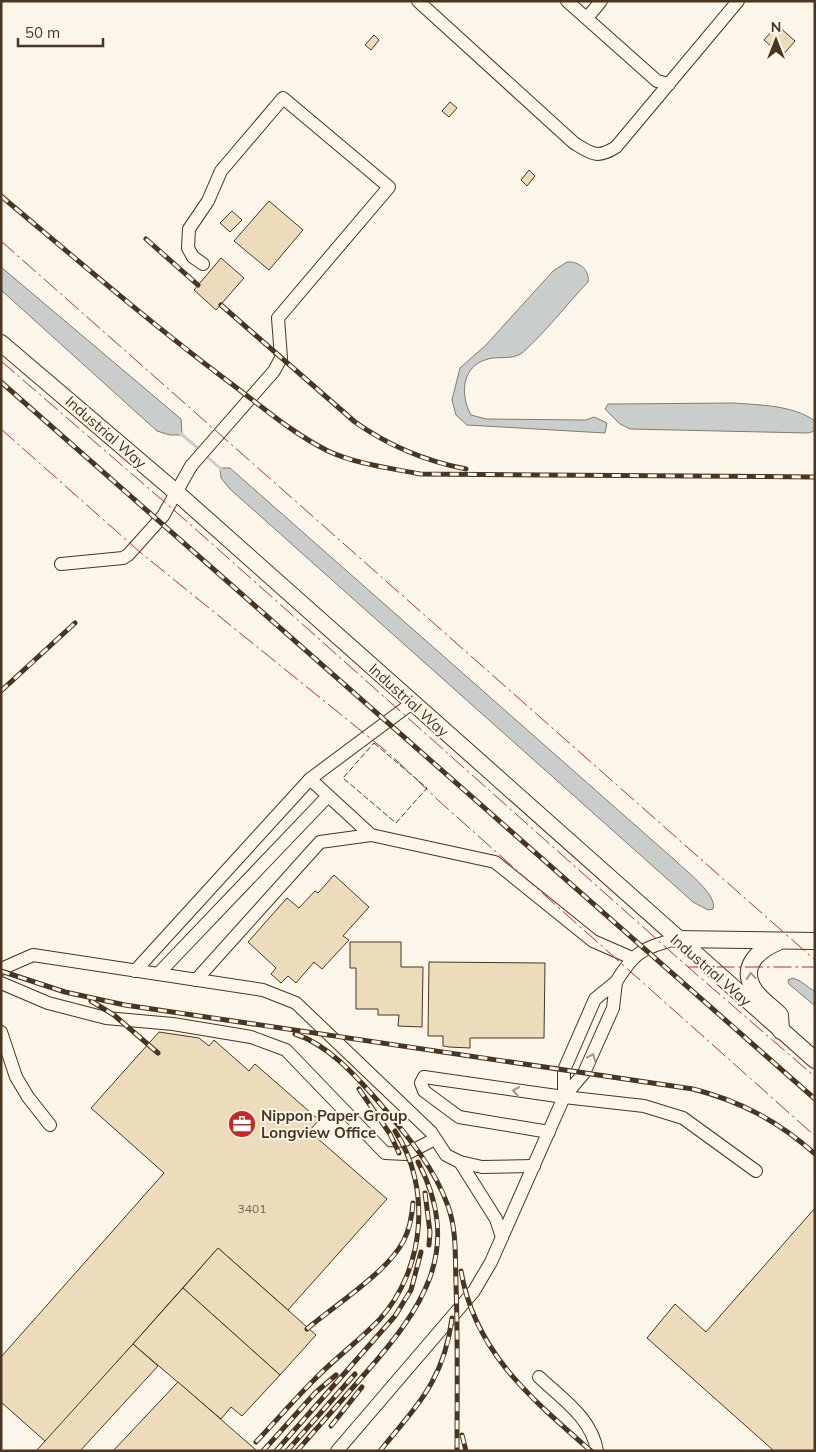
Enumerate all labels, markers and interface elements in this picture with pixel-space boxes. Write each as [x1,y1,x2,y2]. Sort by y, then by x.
scale bar [18,15,102,47]
north arrow [751,15,801,65]
text: N [771,18,781,36]
text: 50 m [25,23,60,42]
street label: Industrial Way [62,392,150,472]
street label: Industrial Way [365,659,453,741]
street label: Industrial Way [667,930,755,1010]
one-way arrow [746,972,757,980]
one-way arrow [585,1053,596,1062]
one-way arrow [512,1086,520,1097]
place label: Nippon Paper Group Longview Office [261,1106,407,1142]
office icon: Nippon Paper Group Longview Office [227,1109,257,1139]
house number: 3401 [238,1201,266,1216]

